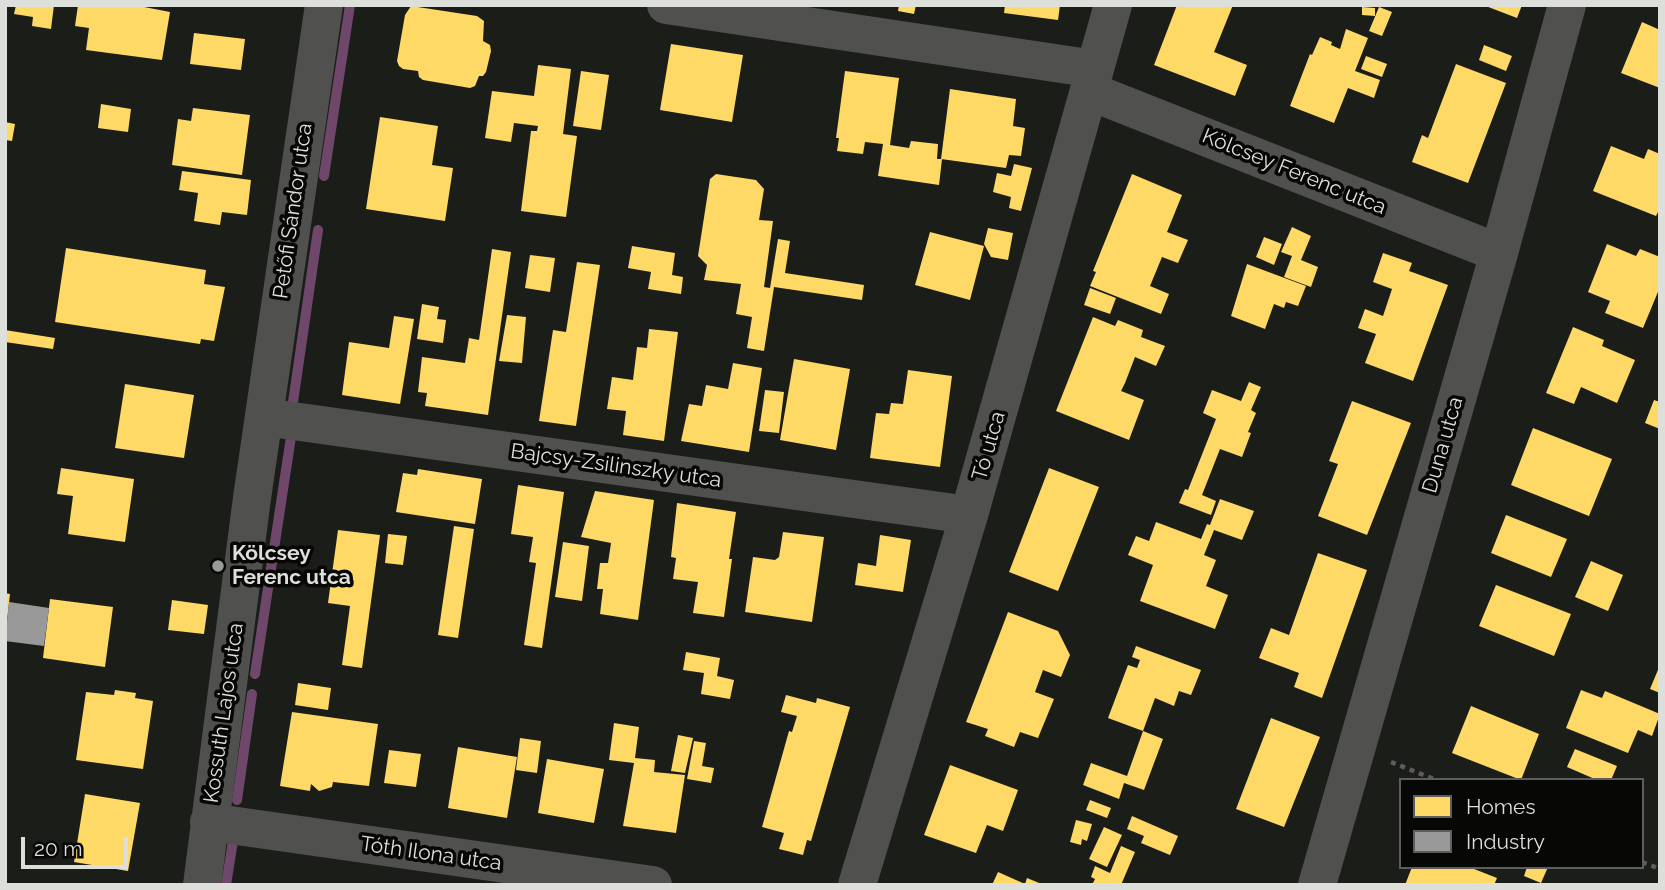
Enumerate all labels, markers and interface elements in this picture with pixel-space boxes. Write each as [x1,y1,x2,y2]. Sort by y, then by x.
street label: Petőfi Sándor utca [268,122,318,300]
street label: Kölcsey Ferenc utca [1198,124,1390,220]
street label: Duna utca [1417,394,1469,496]
street label: Tó utca [967,409,1011,483]
street label: Bajcsy-Zsilinszky utca [509,439,723,493]
place label: Kölcsey Ferenc utca [232,541,351,591]
marker: Kölcsey Ferenc utca [210,558,226,574]
street label: Kossuth Lajos utca [199,621,249,805]
legend [1399,778,1644,869]
text: Homes [1466,794,1536,819]
scale bar [24,824,131,868]
text: Industry [1466,829,1545,854]
street label: Tóth Ilona utca [359,832,503,876]
text: 20 m [34,836,82,861]

